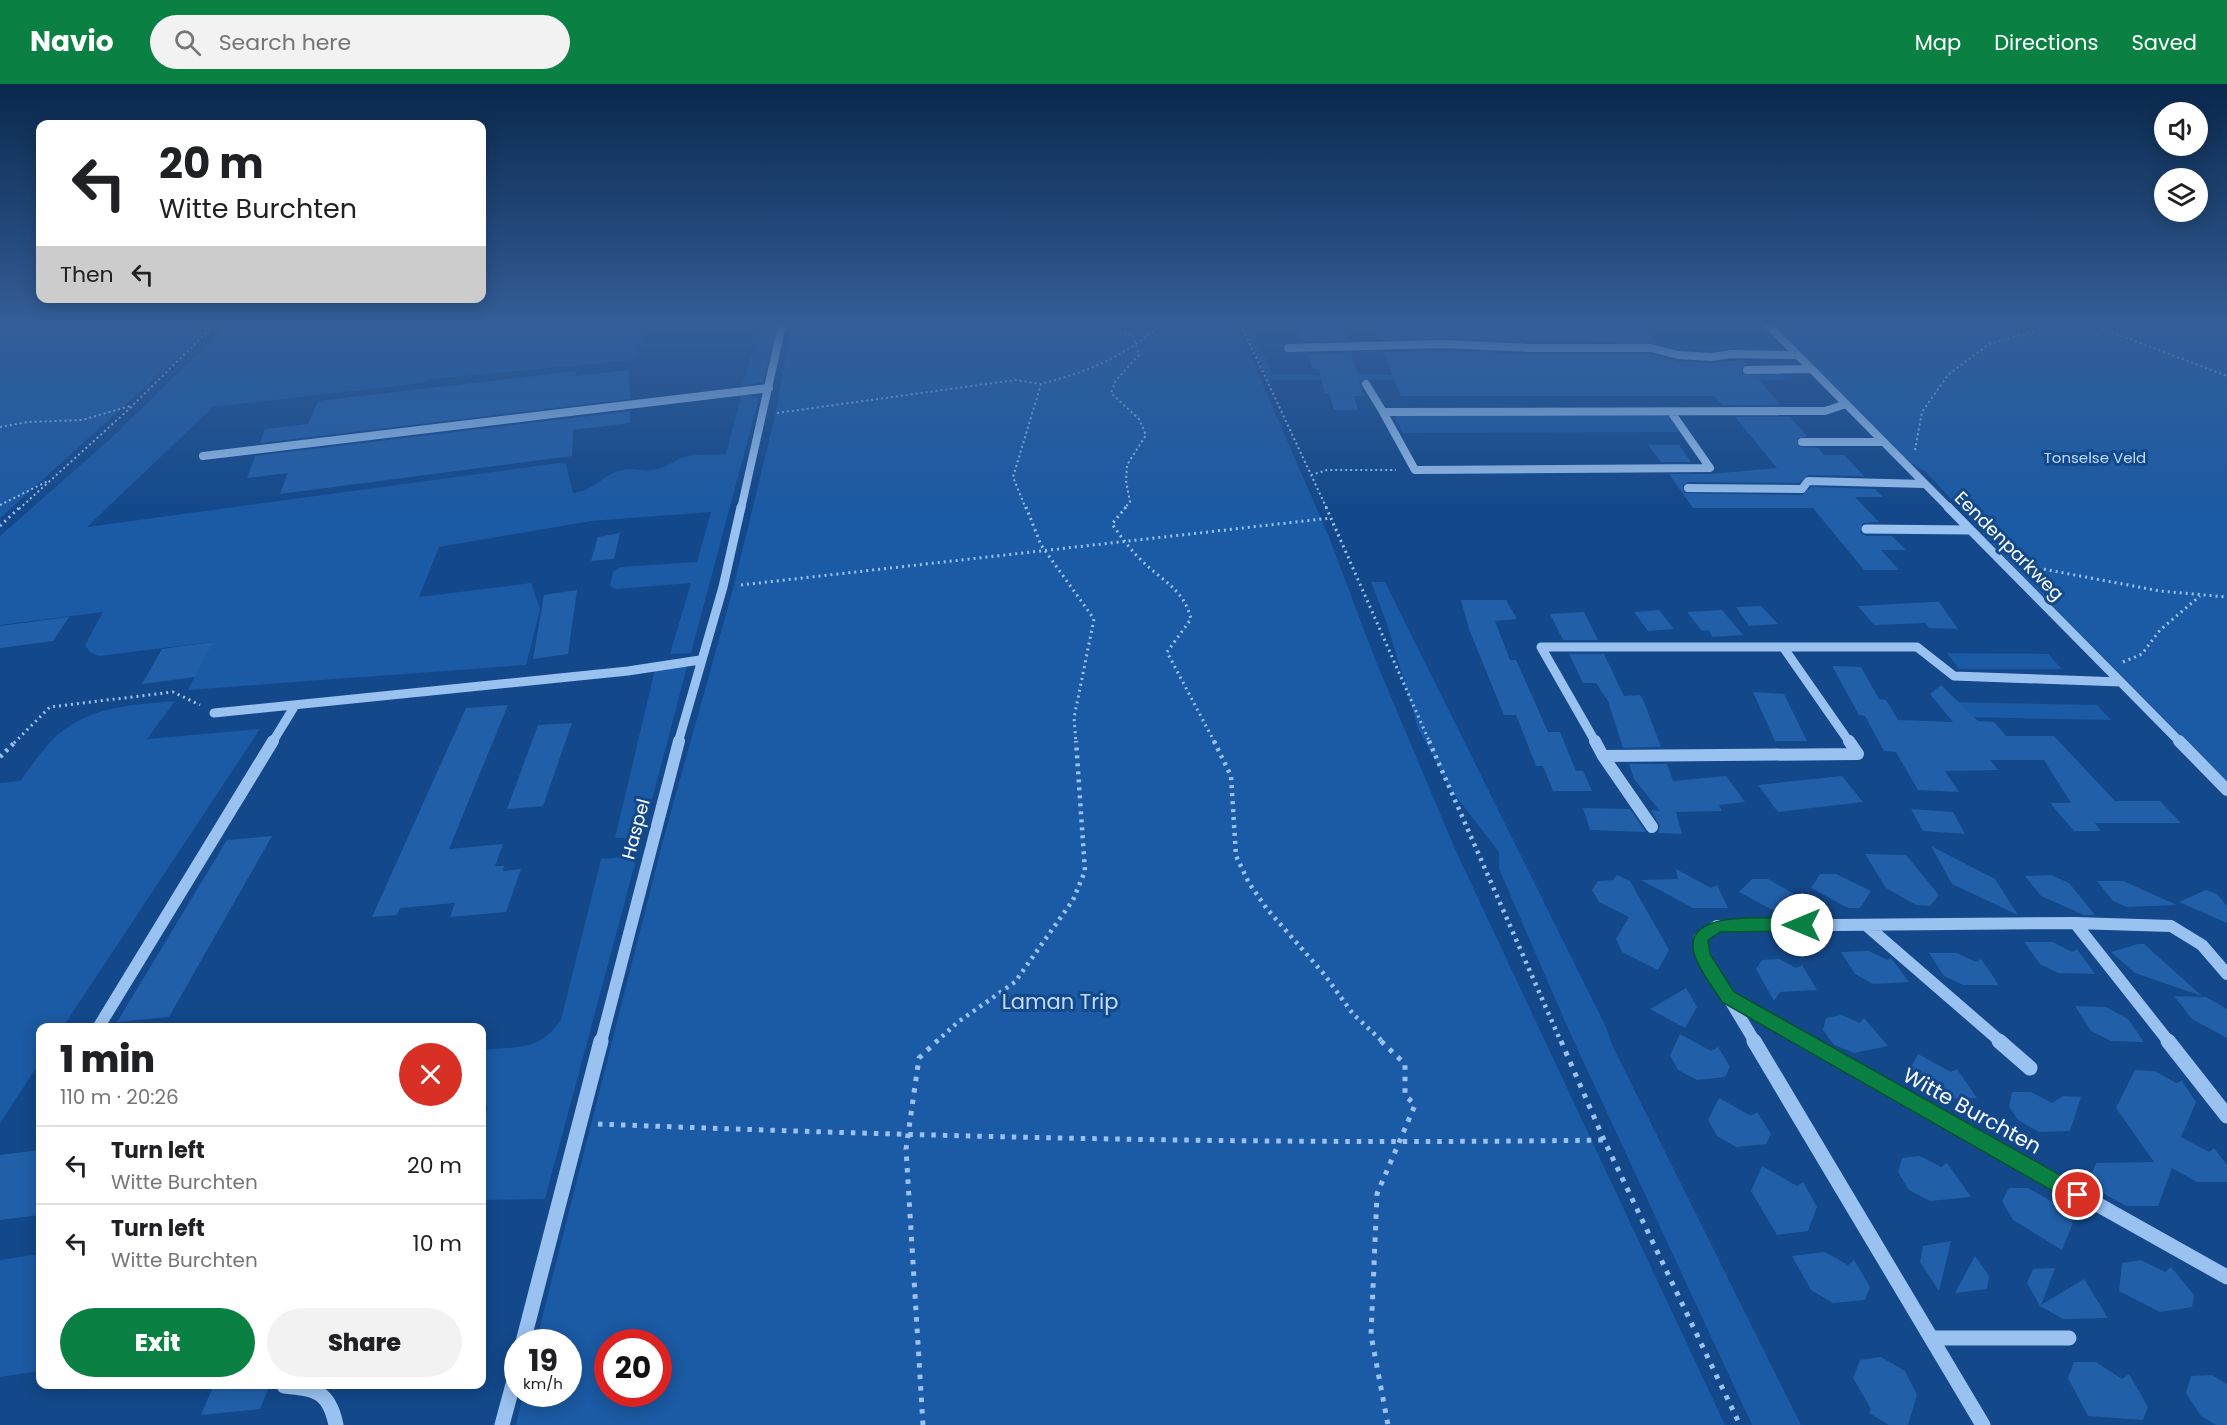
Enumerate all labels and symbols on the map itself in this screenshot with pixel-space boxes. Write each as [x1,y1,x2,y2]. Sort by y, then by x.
park label: Tonselse Veld [2044,447,2146,468]
street label: Eendenparkweg [1949,485,2070,606]
street label: Haspel [615,796,656,862]
position arrow [1770,893,1834,957]
park label: Laman Trip [1002,987,1118,1016]
street label: Witte Burchten [1898,1061,2047,1161]
pin [2052,1169,2103,1220]
speed limit sign: 20 [594,1329,672,1407]

